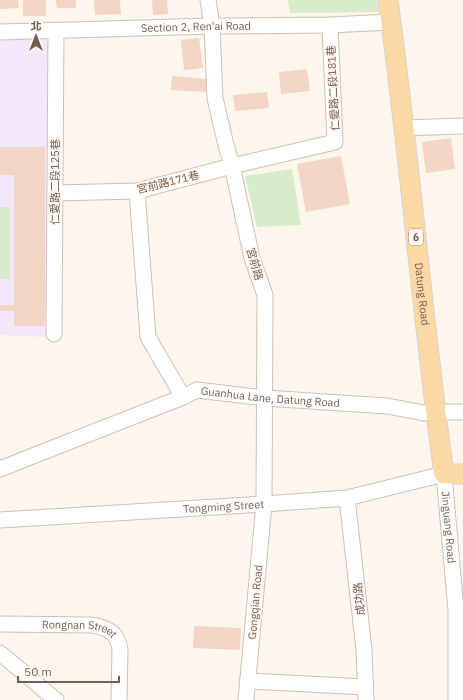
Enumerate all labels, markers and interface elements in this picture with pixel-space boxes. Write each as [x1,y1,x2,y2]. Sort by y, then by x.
north arrow [16,16,56,56]
text: 北 [31,19,42,33]
street label: Section 2, Ren'ai Road [141,19,251,35]
street label: 仁愛路二段181巷 [324,45,342,131]
street label: 仁愛路二段125巷 [48,139,62,225]
street label: 宮前路171巷 [135,167,201,197]
road number: 6 [409,229,423,245]
street label: 宮前路 [244,246,266,282]
street label: Datung Road [412,262,433,326]
street label: Guanhua Lane, Datung Road [200,384,340,410]
street label: Jinguang Road [439,490,459,564]
street label: Tongming Street [183,497,265,516]
street label: Gongqian Road [245,564,265,640]
street label: 成功路 [350,582,368,616]
street label: Rongnan Street [42,617,120,641]
scale bar [18,658,119,684]
text: 50 m [24,664,52,679]

